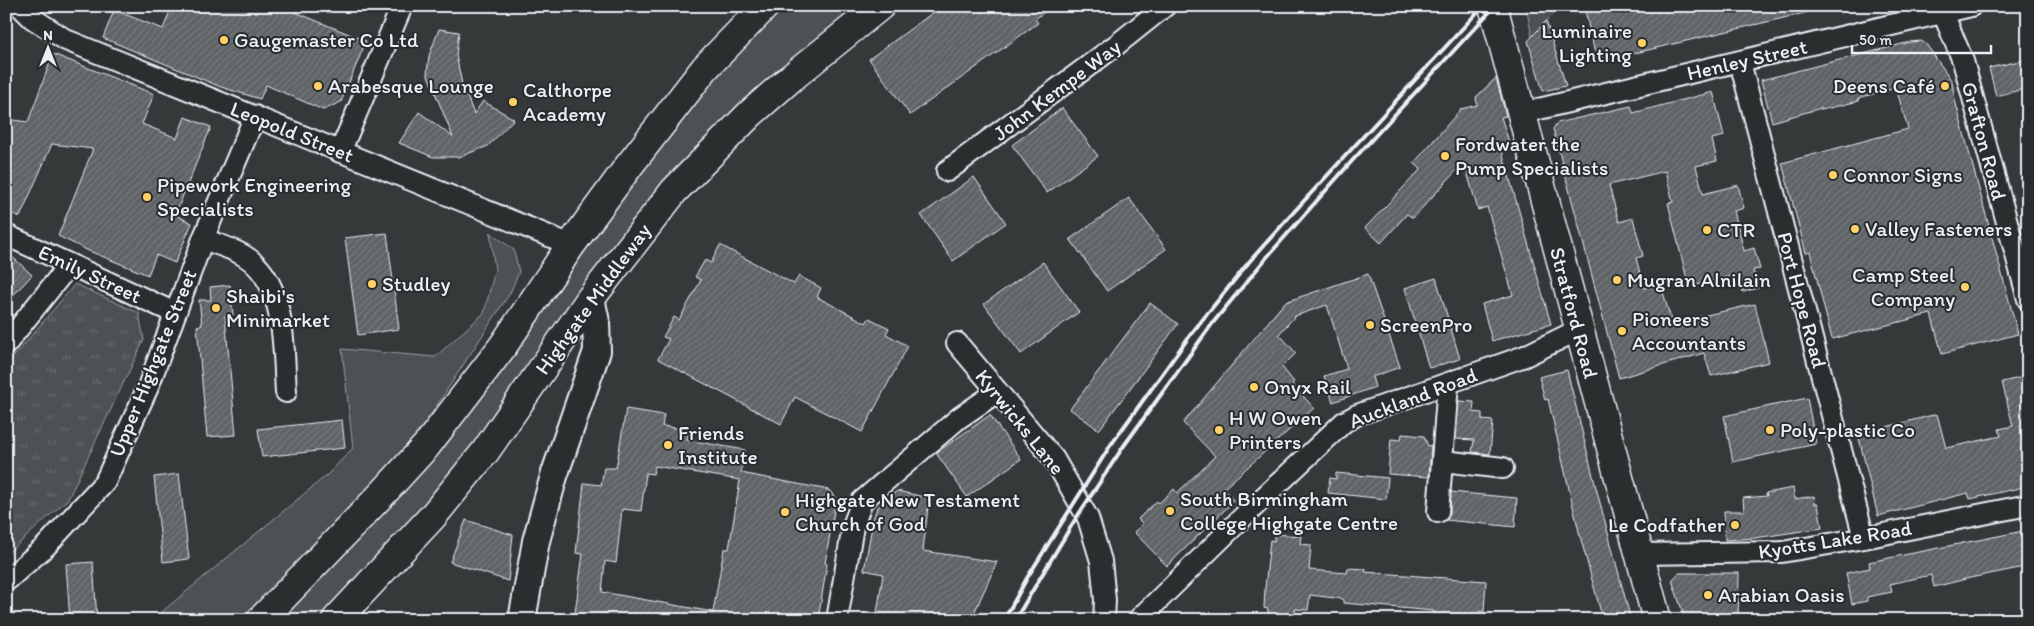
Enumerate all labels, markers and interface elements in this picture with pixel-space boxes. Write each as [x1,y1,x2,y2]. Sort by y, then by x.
place label: Luminaire Lighting [1541,18,1632,67]
north arrow [22,22,72,72]
scale bar [1852,22,1990,54]
text: N [43,27,53,44]
place label: Gaugemaster Co Ltd [234,27,419,52]
text: 50 m [1859,31,1892,49]
street label: John Kempe Way [988,33,1126,146]
marker: Gaugemaster Co Ltd [218,34,230,46]
street label: Henley Street [1684,34,1810,85]
marker: Luminaire Lighting [1636,37,1648,49]
place label: Arabesque Lounge [328,73,494,98]
place label: Deens Café [1833,73,1935,98]
place label: Calthorpe Academy [523,77,612,126]
street label: Grafton Road [1957,79,2012,203]
marker: Arabesque Lounge [312,80,324,92]
marker: Deens Café [1939,80,1951,92]
street label: Leopold Street [227,95,358,168]
marker: Calthorpe Academy [507,96,519,108]
place label: Fordwater the Pump Specialists [1455,131,1608,180]
marker: Fordwater the Pump Specialists [1439,150,1451,162]
place label: Connor Signs [1843,162,1963,187]
marker: Connor Signs [1827,169,1839,181]
place label: Pipework Engineering Specialists [157,172,351,221]
marker: Pipework Engineering Specialists [141,191,153,203]
place label: Valley Fasteners [1865,216,2012,241]
place label: CTR [1717,217,1755,242]
street label: Highgate Middleway [529,218,656,379]
marker: Valley Fasteners [1849,223,1861,235]
marker: CTR [1701,224,1713,236]
street label: Port Hope Road [1772,229,1833,371]
street label: Emily Street [35,239,146,308]
street label: Stratford Road [1545,244,1604,382]
place label: Camp Steel Company [1852,262,1955,311]
street label: Upper Highgate Street [103,265,202,460]
place label: Mugran Alnilain [1627,267,1771,292]
place label: Studley [382,271,450,296]
marker: Mugran Alnilain [1611,274,1623,286]
marker: Studley [366,278,378,290]
marker: Camp Steel Company [1959,281,1971,293]
place label: Shaibi's Minimarket [226,283,330,332]
marker: Shaibi's Minimarket [210,302,222,314]
place label: Pioneers Accountants [1632,306,1746,355]
place label: ScreenPro [1380,312,1472,337]
marker: ScreenPro [1364,319,1376,331]
marker: Pioneers Accountants [1616,325,1628,337]
street label: Auckland Road [1345,361,1481,433]
street label: Kyrwicks Lane [970,364,1070,479]
place label: Onyx Rail [1264,374,1351,399]
marker: Onyx Rail [1248,381,1260,393]
place label: H W Owen Printers [1229,405,1322,454]
place label: Poly-plastic Co [1780,417,1915,442]
place label: Friends Institute [678,420,758,469]
marker: H W Owen Printers [1213,424,1225,436]
marker: Poly-plastic Co [1764,424,1776,436]
marker: Friends Institute [662,439,674,451]
place label: South Birmingham College Highgate Centre [1180,486,1398,535]
place label: Highgate New Testament Church of God [795,487,1020,536]
marker: South Birmingham College Highgate Centre [1164,505,1176,517]
marker: Highgate New Testament Church of God [779,506,791,518]
place label: Le Codfather [1608,512,1725,537]
street label: Kyotts Lake Road [1756,515,1914,564]
marker: Le Codfather [1729,519,1741,531]
place label: Arabian Oasis [1718,582,1845,607]
marker: Arabian Oasis [1702,589,1714,601]

